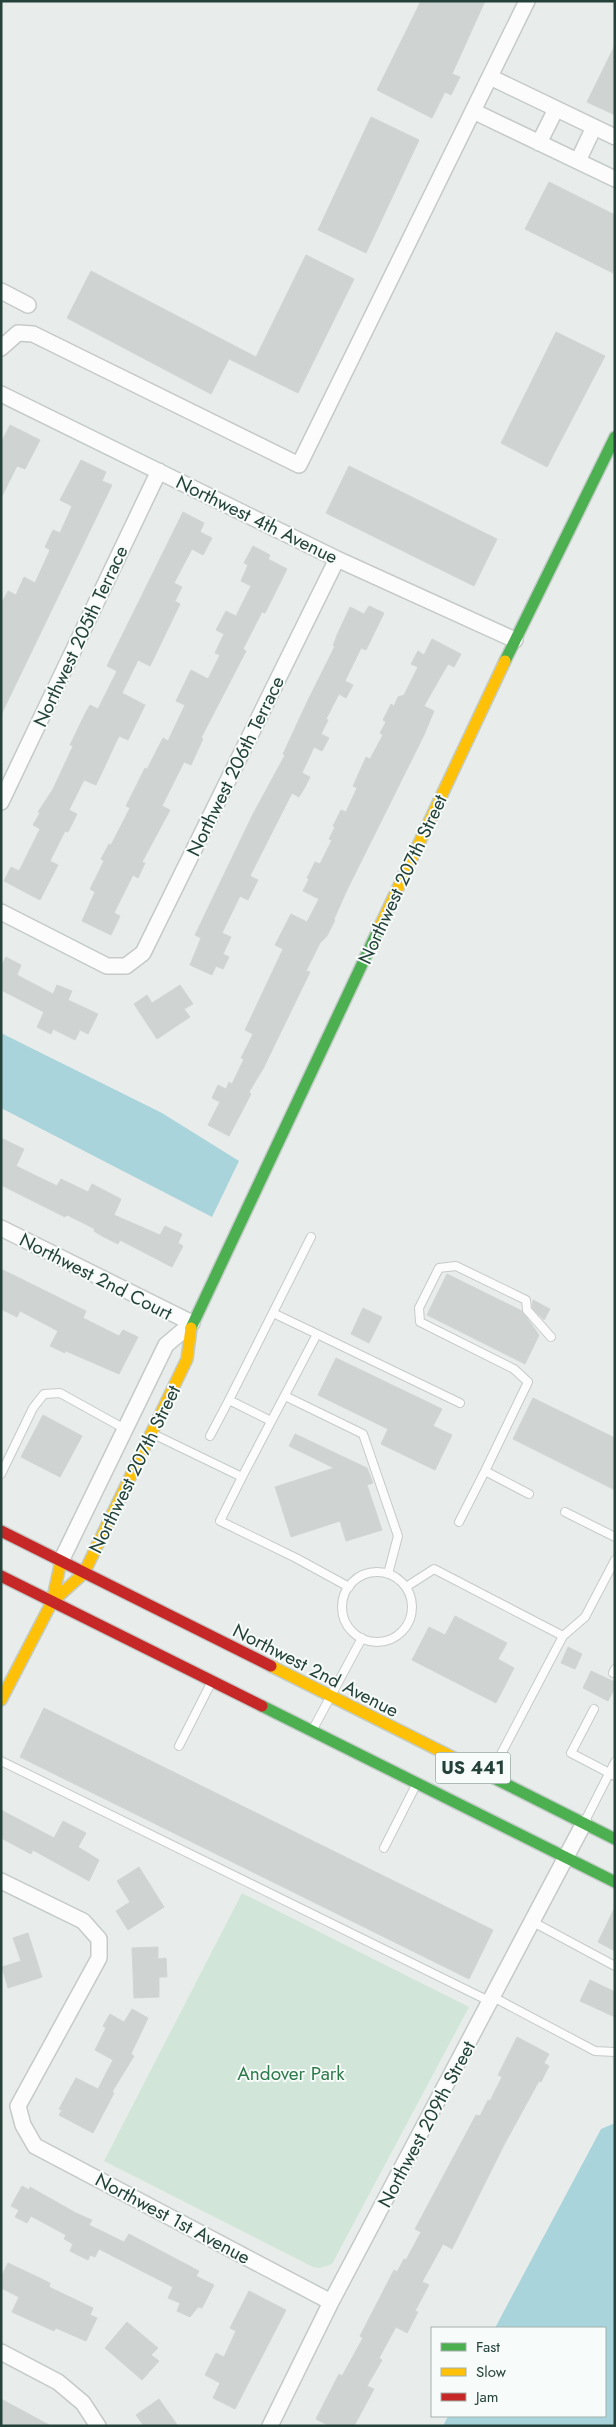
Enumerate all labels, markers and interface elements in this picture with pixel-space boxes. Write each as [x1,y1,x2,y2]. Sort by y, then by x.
street label: Northwest 4th Avenue [171,469,342,570]
street label: Northwest 205th Terrace [27,541,134,731]
street label: Northwest 206th Terrace [180,671,291,861]
street label: Northwest 207th Street [351,790,454,968]
street label: Northwest 2nd Court [15,1226,177,1327]
street label: Northwest 207th Street [82,1380,187,1558]
street label: Northwest 2nd Avenue [228,1617,404,1724]
road number: US 441 [436,1752,510,1784]
street label: Northwest 209th Street [371,2036,482,2212]
park label: Andover Park [237,2060,345,2087]
street label: Northwest 1st Avenue [90,2166,255,2271]
legend [431,2327,606,2417]
text: Fast [476,2336,500,2358]
text: Slow [476,2361,507,2383]
text: Jam [474,2386,499,2408]

